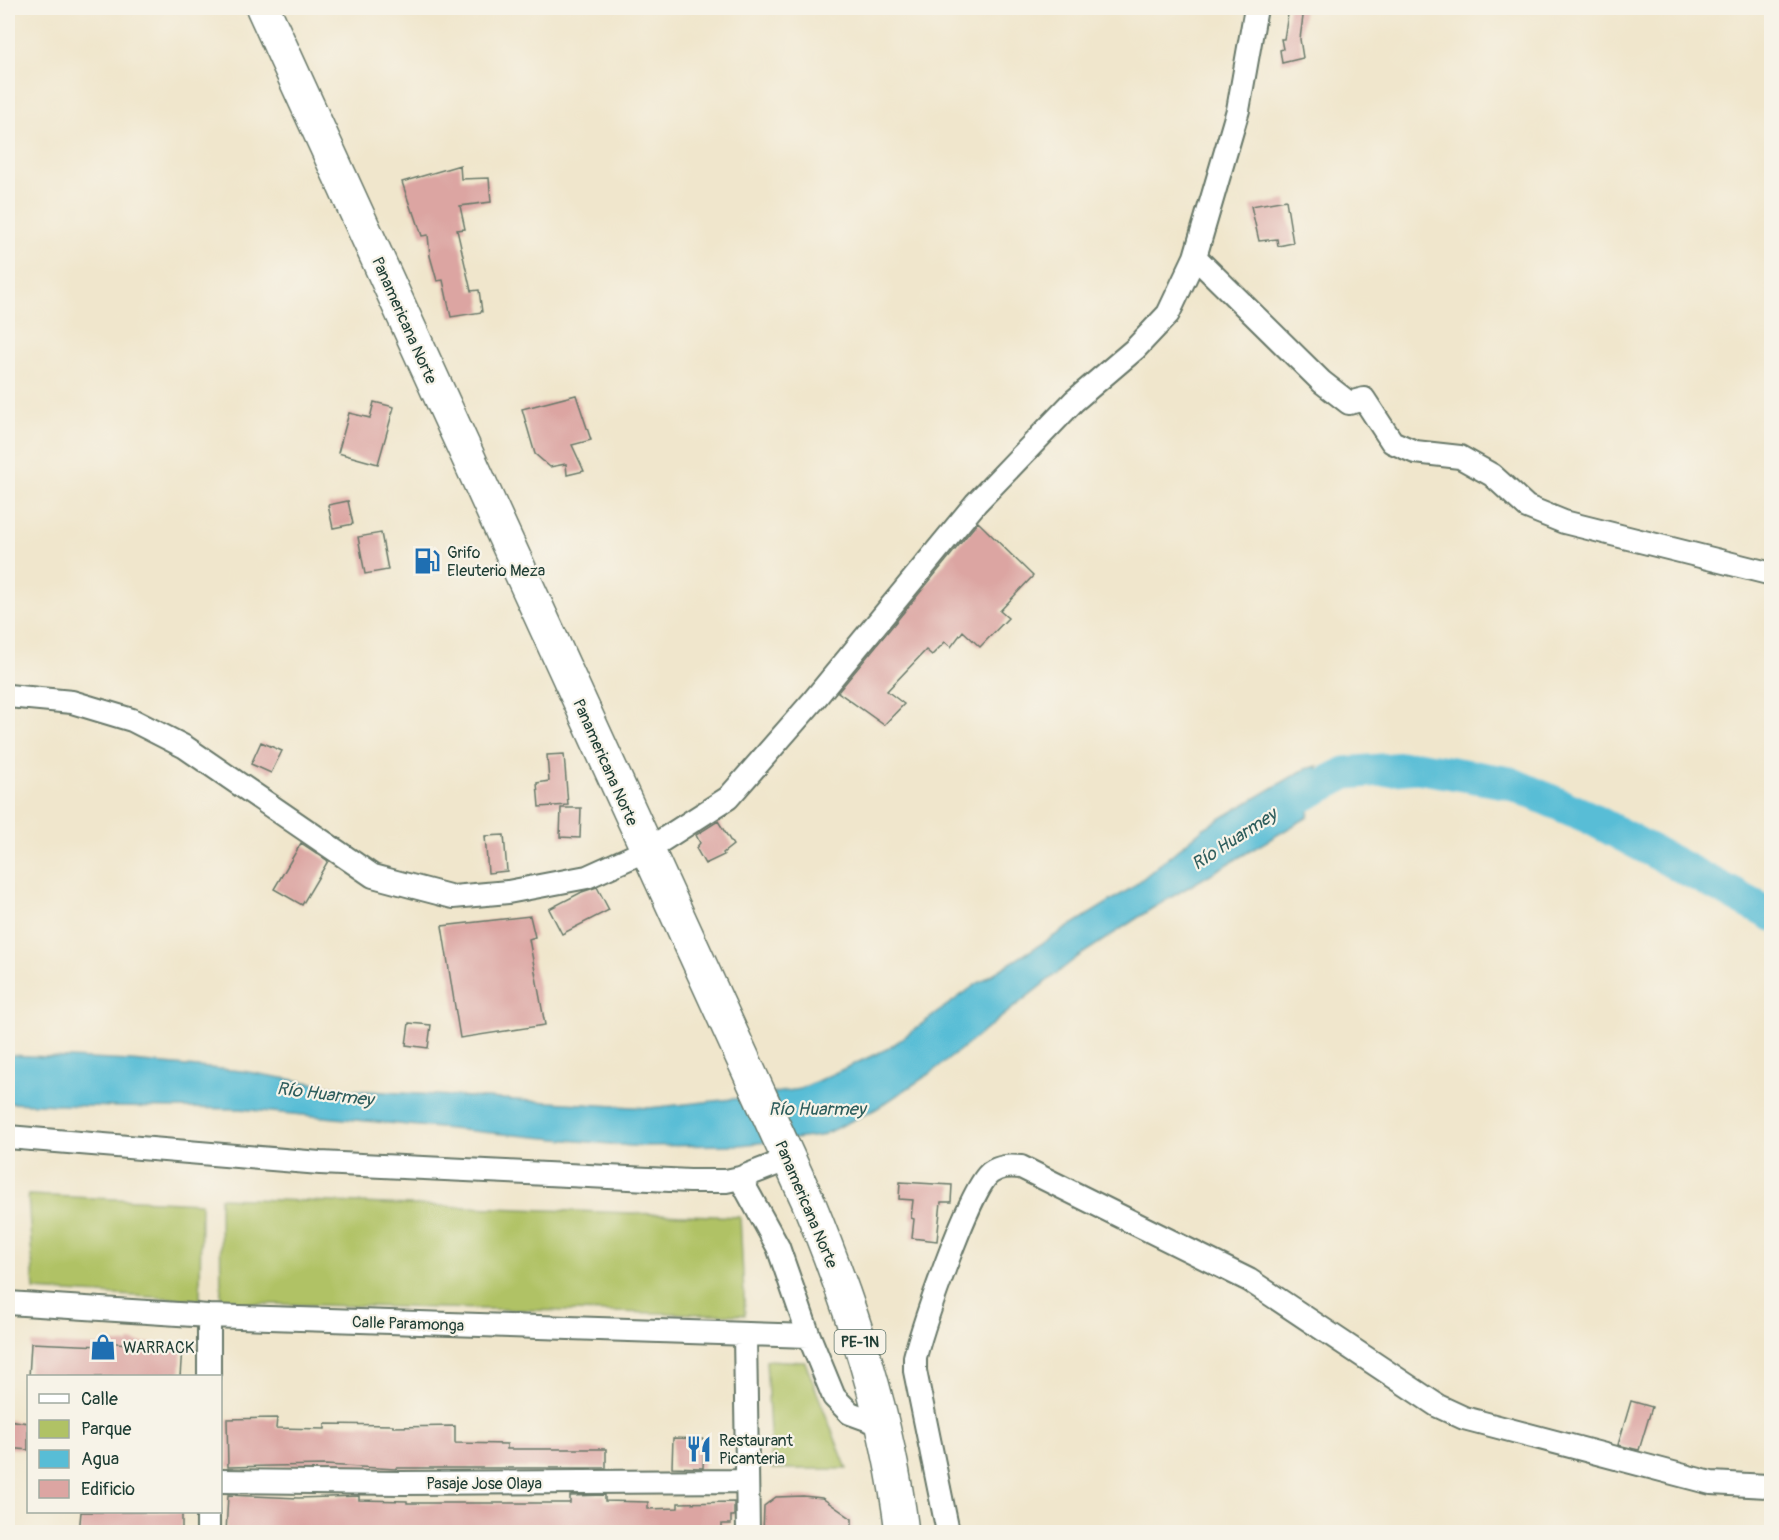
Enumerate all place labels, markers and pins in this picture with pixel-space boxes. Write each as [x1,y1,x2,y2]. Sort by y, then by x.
place label: Grifo Eleuterio Meza [447,543,545,581]
fuel station icon: Grifo Eleuterio Meza [412,546,442,576]
shop icon: WARRACK [88,1332,118,1362]
place label: WARRACK [123,1338,195,1358]
place label: Restaurant Picanteria [719,1431,793,1469]
restaurant icon: Restaurant Picanteria [684,1434,714,1464]

